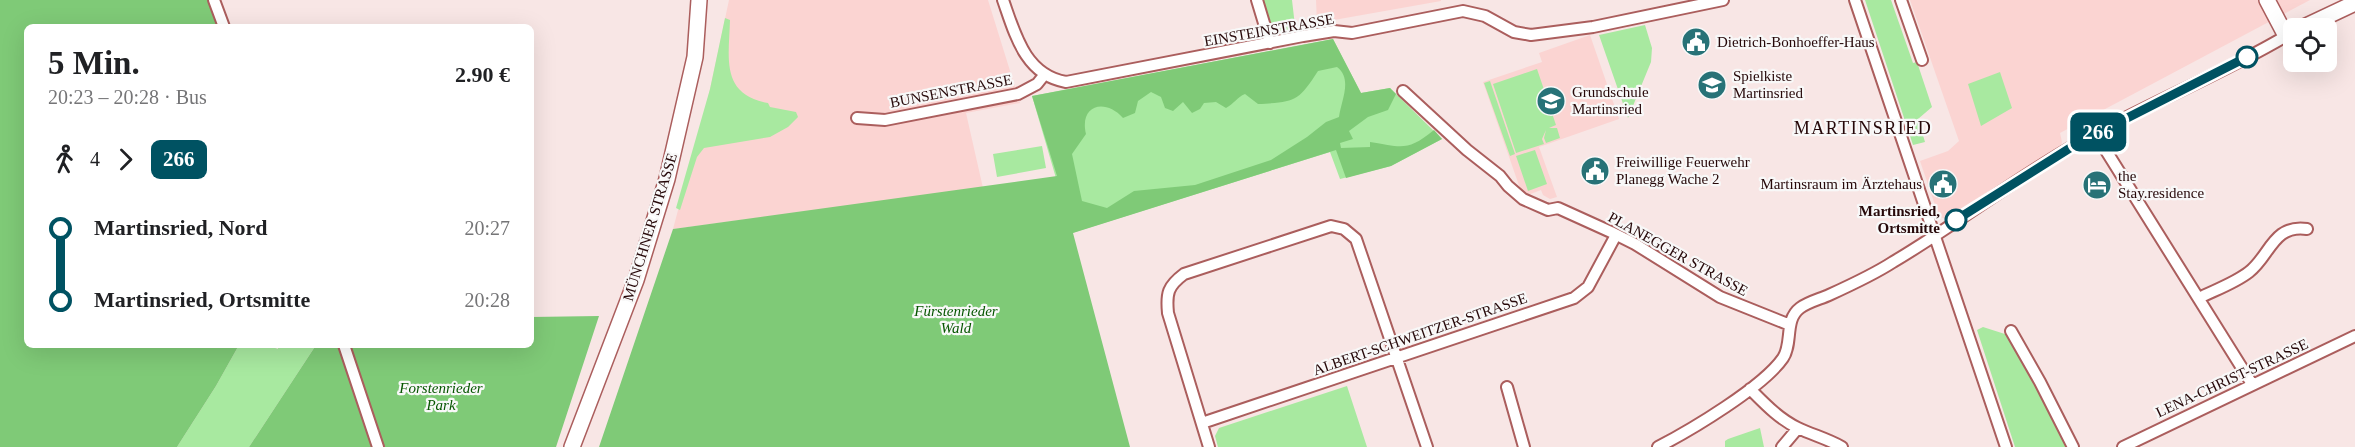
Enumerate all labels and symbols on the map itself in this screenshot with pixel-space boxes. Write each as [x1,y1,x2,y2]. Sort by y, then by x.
street label: EINSTEINSTRASSE [1203,11,1335,49]
public building icon: Dietrich-Bonhoeffer-Haus [1680,26,1712,58]
place label: Dietrich-Bonhoeffer-Haus [1717,34,1875,50]
unlabelled marker [2236,46,2258,68]
place label: Spielkiste Martinsried [1733,68,1803,101]
school or university icon: Spielkiste Martinsried [1696,69,1728,101]
street label: BUNSENSTRASSE [889,71,1013,111]
place label: Grundschule Martinsried [1572,84,1649,117]
school or university icon: Grundschule Martinsried [1535,85,1567,117]
line badge: 266 [2064,112,2132,152]
district label: MARTINSRIED [1794,118,1932,138]
street label: MÜNCHNER STRASSE [620,151,680,303]
place label: Freiwillige Feuerwehr Planegg Wache 2 [1616,154,1750,187]
public building icon: Freiwillige Feuerwehr Planegg Wache 2 [1579,155,1611,187]
public building icon: Martinsraum im Ärztehaus [1927,168,1959,200]
place label: the Stay.residence [2118,168,2204,201]
hotel icon: the Stay.residence [2081,169,2113,201]
place label: Martinsraum im Ärztehaus [1760,176,1922,192]
place label: Martinsried, Ortsmitte [1859,203,1940,236]
street label: PLANEGGER STRASSE [1605,209,1751,299]
marker: Martinsried, Ortsmitte [1945,209,1967,231]
street label: ALBERT-SCHWEITZER-STRASSE [1311,290,1529,378]
park label: Fürstenrieder Wald [913,303,998,336]
street label: LENA-CHRIST-STRASSE [2153,336,2311,420]
park label: Forstenrieder Park [398,380,483,413]

